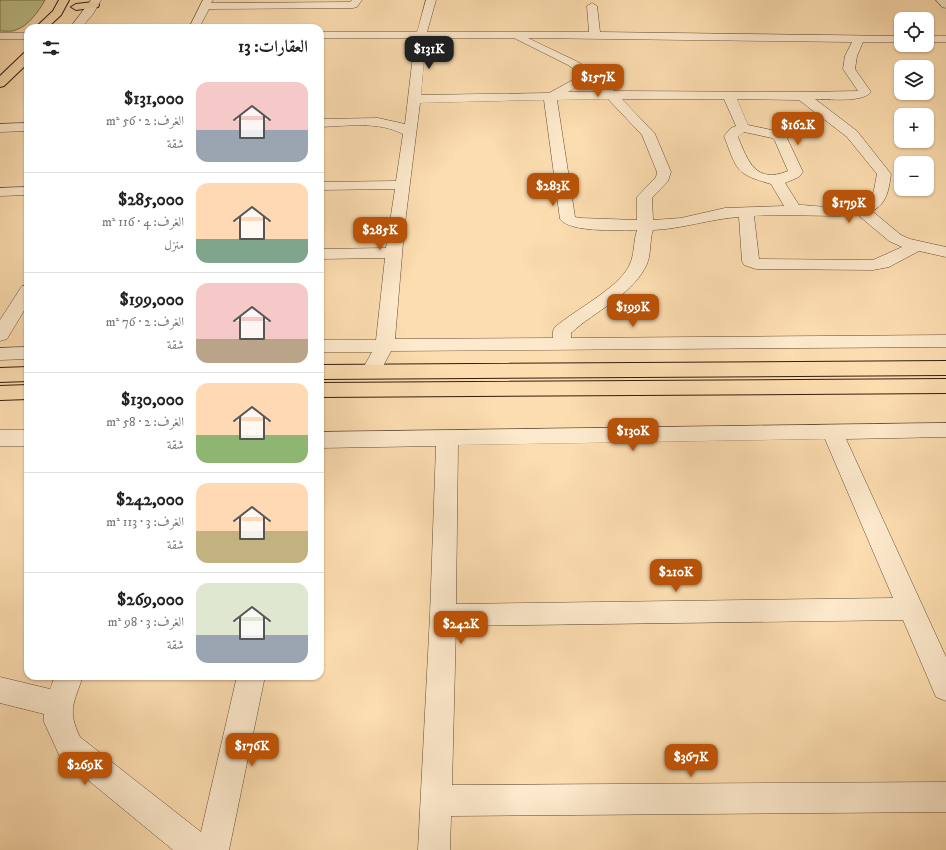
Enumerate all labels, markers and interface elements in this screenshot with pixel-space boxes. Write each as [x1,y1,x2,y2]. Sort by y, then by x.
map controls [894,12,934,196]
button: locate [894,12,934,52]
text: العقارات: 13 [238,36,308,58]
pin: $131K [401,36,457,70]
icon: filters [40,37,62,59]
text: $131K [414,41,444,57]
button: layers [894,60,934,100]
pin: $157K [570,64,626,98]
text: $157K [581,69,615,85]
text: $131,000 [124,88,184,110]
icon: home [228,98,276,146]
button: + [894,108,934,148]
pin: $162K [770,112,826,146]
text: الغرف: 2 · 56 m² [106,113,184,129]
text: $162K [781,117,815,133]
text: شقة [167,136,184,152]
button: − [894,156,934,196]
pin: $283K [525,173,581,207]
text: $283K [536,178,570,194]
text: $285,000 [118,189,184,211]
pin: $179K [821,190,877,224]
text: $179K [832,195,866,211]
icon: home [228,199,276,247]
text: الغرف: 4 · 116 m² [102,214,184,230]
pin: $285K [352,217,408,251]
text: $285K [362,222,398,238]
text: منزل [164,237,184,253]
text: $199,000 [120,289,184,311]
pin: $199K [605,294,661,328]
icon: home [228,299,276,347]
text: $199K [616,299,650,315]
text: الغرف: 2 · 76 m² [106,314,184,330]
text: شقة [167,337,184,353]
text: $130,000 [121,389,184,411]
icon: home [228,399,276,447]
text: الغرف: 2 · 58 m² [106,414,184,430]
pin: $130K [605,418,661,452]
text: $130K [617,423,649,439]
text: شقة [167,437,184,453]
text: $242,000 [116,489,184,511]
icon: home [228,499,276,547]
text: الغرف: 3 · 113 m² [106,514,184,530]
text: شقة [167,537,184,553]
pin: $210K [648,559,704,593]
text: $210K [659,564,693,580]
text: $269,000 [117,589,184,611]
icon: home [228,599,276,647]
pin: $242K [433,611,489,645]
text: الغرف: 3 · 98 m² [108,614,184,630]
text: $242K [443,616,479,632]
text: شقة [167,637,184,653]
pin: $176K [224,733,280,767]
text: $176K [235,738,269,754]
pin: $367K [663,744,719,778]
text: $367K [674,749,708,765]
pin: $269K [57,752,113,786]
text: $269K [67,757,103,773]

